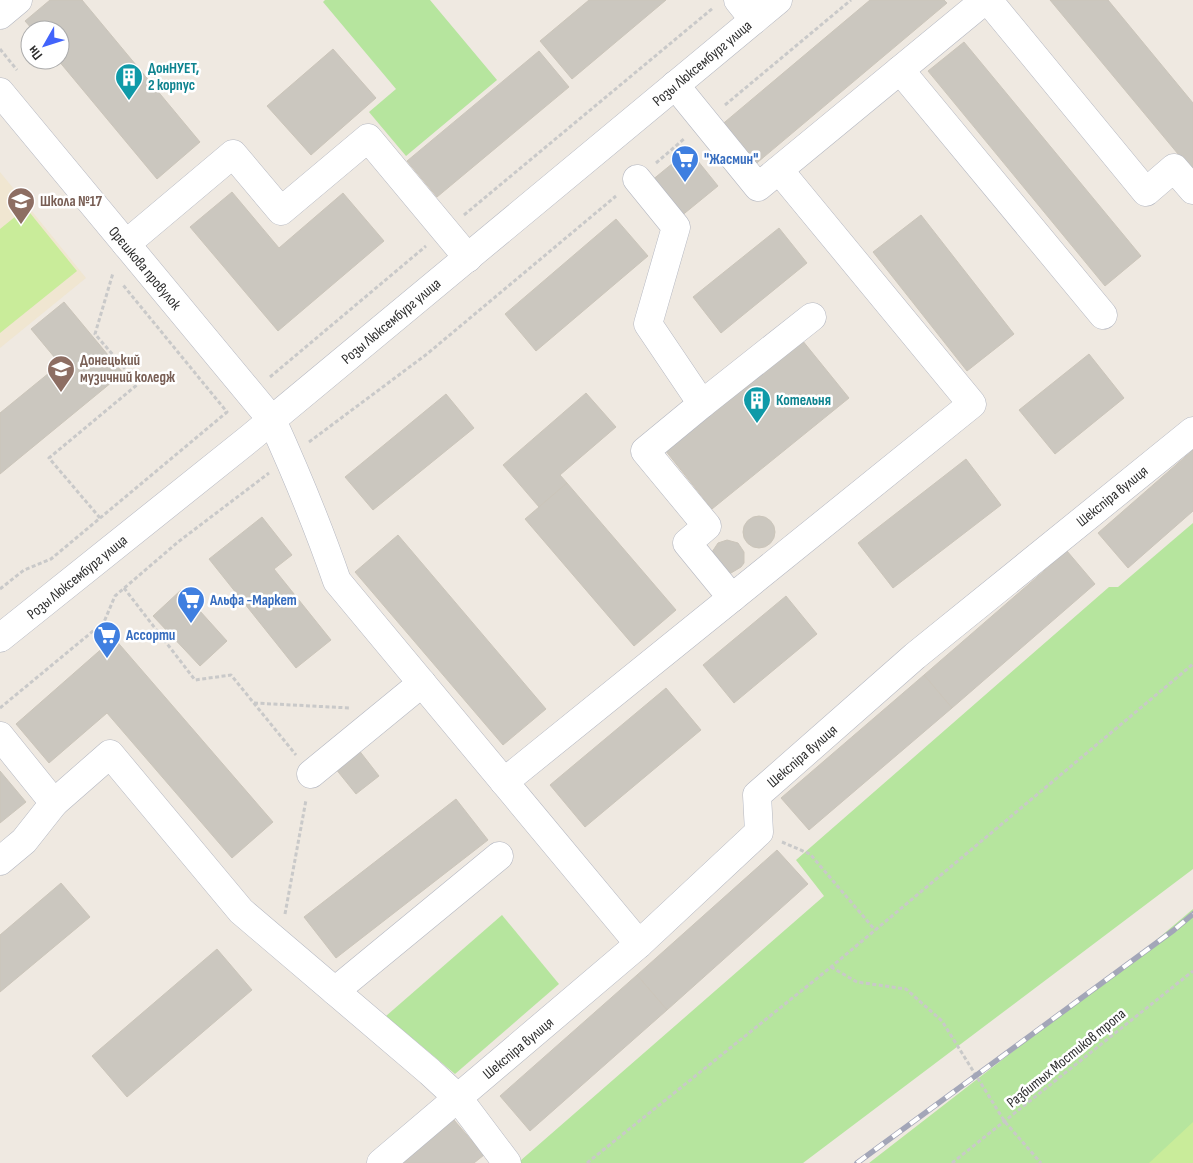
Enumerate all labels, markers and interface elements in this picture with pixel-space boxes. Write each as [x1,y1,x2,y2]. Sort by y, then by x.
street label: Розы Люксембург улица [649,16,756,110]
north arrow [20,20,70,70]
text: Пн [24,42,46,63]
place label: ДонНУЕТ, 2 корпус [148,59,200,95]
building icon: ДонНУЕТ, 2 корпус [114,62,144,101]
supermarket icon: "Жасмин" [670,144,700,183]
place label: "Жасмин" [704,150,758,169]
school or university icon: Школа №17 [6,186,36,225]
place label: Школа №17 [40,192,103,211]
street label: Орєшкова провулок [104,223,185,314]
street label: Розы Люксембург улица [338,274,445,368]
place label: Донецький музичний коледж [80,351,176,387]
school or university icon: Донецький музичний коледж [46,354,76,393]
building icon: Котельня [742,385,772,424]
place label: Котельня [776,391,831,410]
street label: Шекспіра вулиця [1073,462,1152,531]
street label: Розы Люксембург улица [23,531,132,624]
supermarket icon: Альфа -Маркет [176,585,206,624]
place label: Альфа -Маркет [209,591,297,610]
supermarket icon: Ассорти [92,620,122,659]
place label: Ассорти [125,626,175,645]
street label: Шекспіра вулиця [763,721,841,792]
street label: Разбитых Мостиков тропа [1003,1004,1130,1112]
street label: Шекспіра вулиця [479,1013,558,1084]

